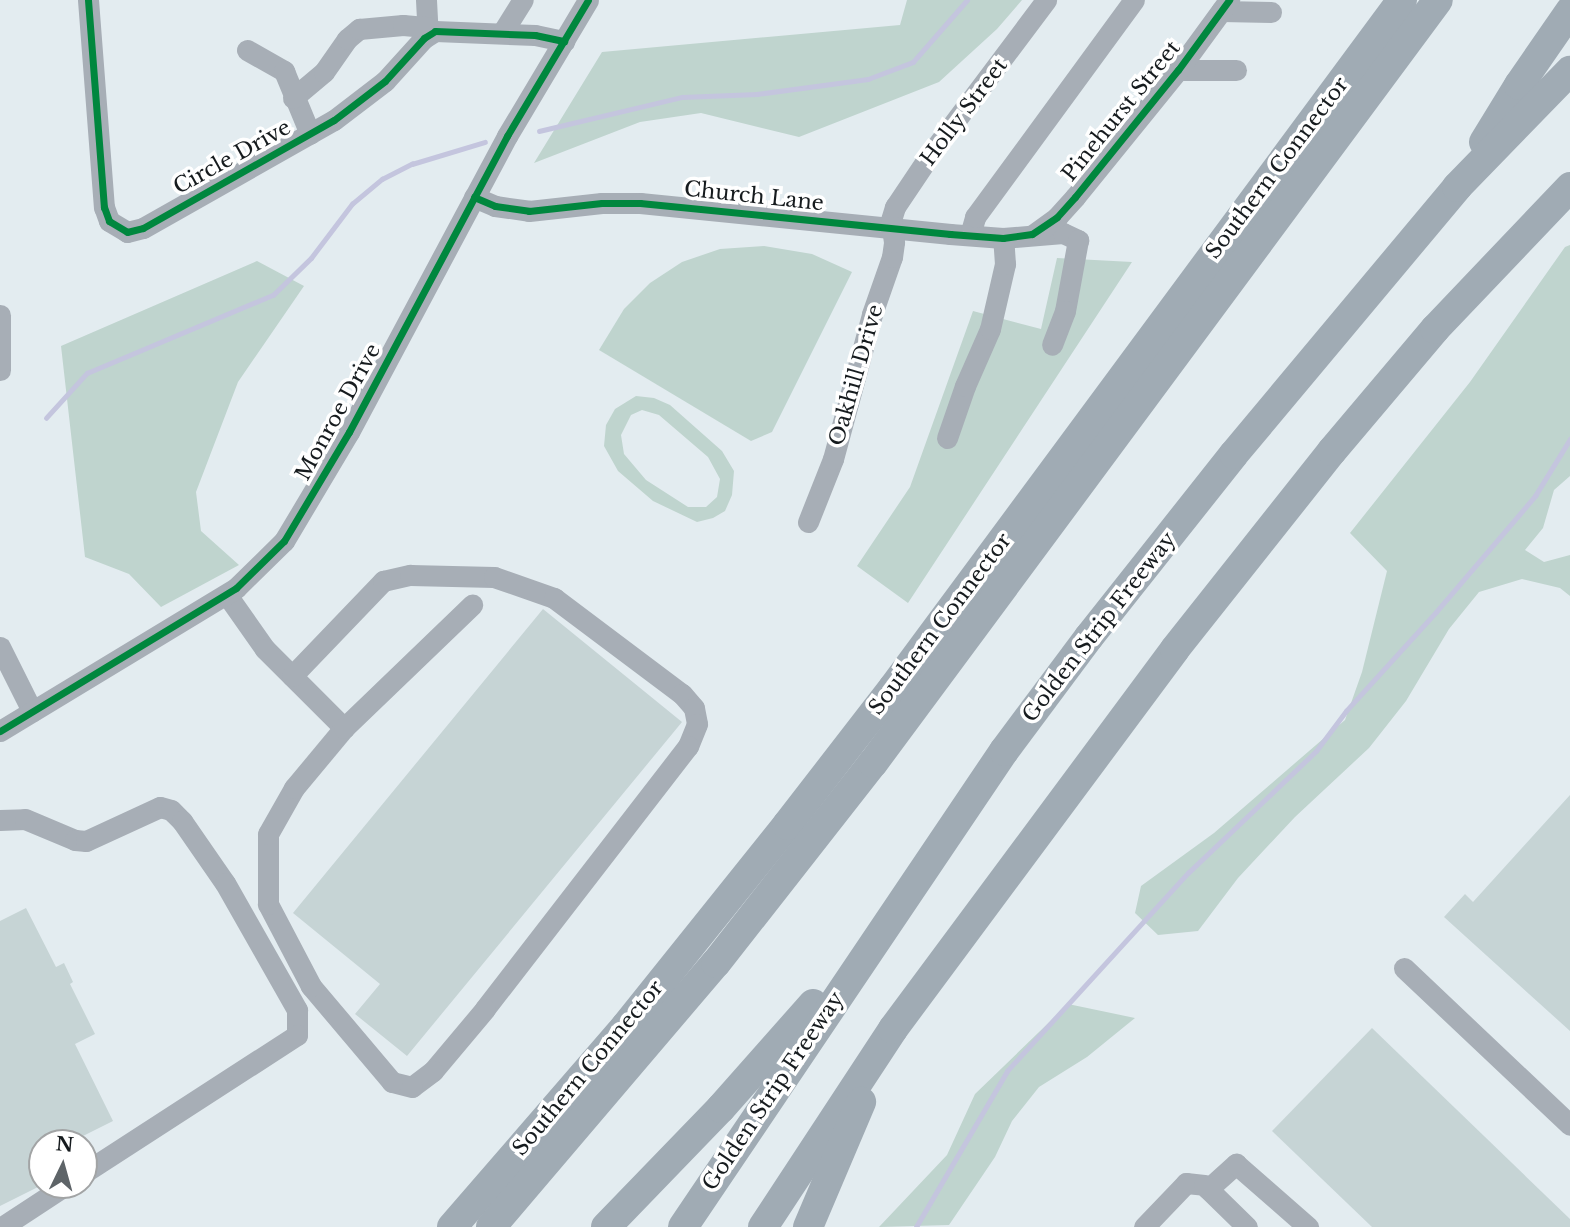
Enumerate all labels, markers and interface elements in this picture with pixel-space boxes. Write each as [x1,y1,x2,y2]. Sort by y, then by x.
street label: Pinehurst Street [1057,36,1185,186]
street label: Holly Street [915,53,1013,171]
street label: Southern Connector [1201,72,1353,264]
street label: Circle Drive [169,114,295,200]
street label: Church Lane [683,176,825,216]
street label: Oakhill Drive [824,302,888,448]
street label: Monroe Drive [290,339,386,485]
street label: Golden Strip Freeway [1017,527,1181,727]
street label: Southern Connector [864,528,1016,720]
street label: Southern Connector [507,975,669,1161]
street label: Golden Strip Freeway [697,987,849,1195]
north arrow [28,1129,98,1199]
text: N [55,1132,75,1157]

